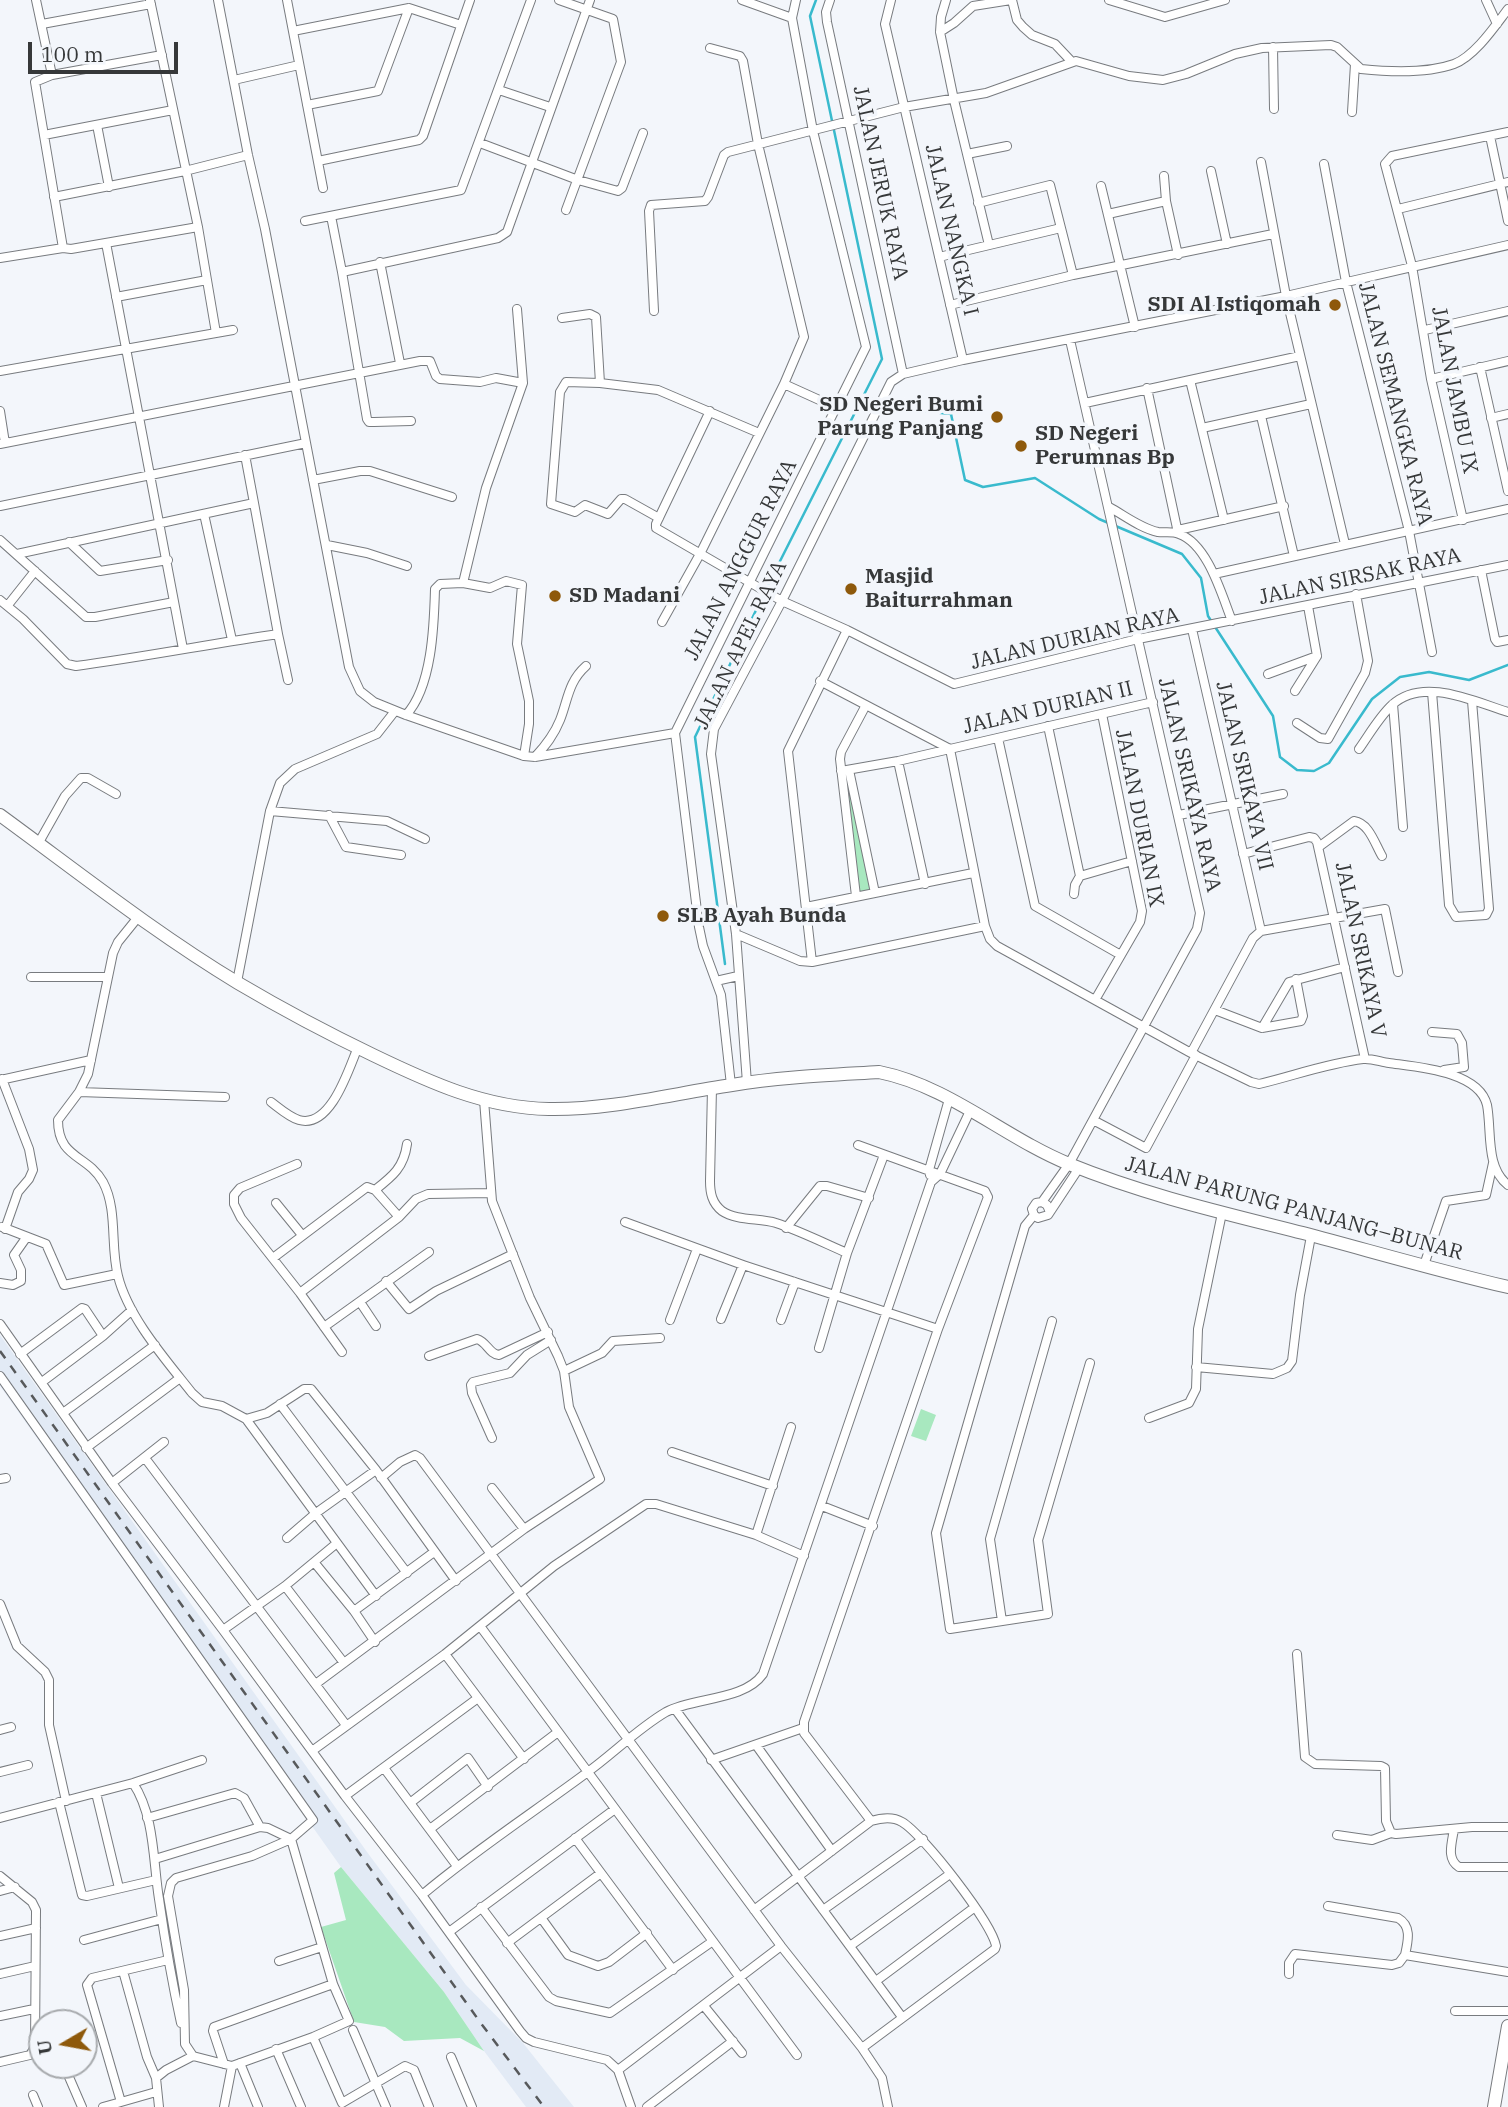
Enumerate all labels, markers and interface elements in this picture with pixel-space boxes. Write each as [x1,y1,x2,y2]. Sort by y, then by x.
scale bar [32,28,182,72]
text: 100 m [41,40,104,68]
street label: JALAN JERUK RAYA [847,84,913,282]
street label: JALAN NANGKA I [919,142,983,318]
street label: JALAN SEMANGKA RAYA [1353,280,1437,528]
place label: SDI Al Istiqomah [1148,292,1321,318]
marker: SDI Al Istiqomah [1327,297,1343,313]
street label: JALAN JAMBU IX [1425,305,1483,475]
place label: SD Negeri Bumi Parung Panjang [817,392,983,442]
marker: SD Negeri Bumi Parung Panjang [989,409,1005,425]
place label: SD Negeri Perumnas Bp [1035,421,1175,471]
marker: SD Negeri Perumnas Bp [1013,438,1029,454]
street label: JALAN ANGGUR RAYA [679,455,803,665]
street label: JALAN SIRSAK RAYA [1257,543,1463,611]
street label: JALAN APEL RAYA [689,557,793,733]
place label: Masjid Baiturrahman [865,564,1013,614]
marker: Masjid Baiturrahman [843,581,859,597]
place label: SD Madani [569,583,680,609]
marker: SD Madani [547,588,563,604]
street label: JALAN DURIAN RAYA [968,603,1182,675]
street label: JALAN SRIKAYA RAYA [1152,675,1226,895]
street label: JALAN DURIAN II [961,676,1135,740]
street label: JALAN SRIKAYA VII [1210,679,1278,873]
street label: JALAN DURIAN IX [1109,727,1169,909]
street label: JALAN SRIKAYA V [1329,860,1391,1040]
place label: SLB Ayah Bunda [677,903,846,929]
marker: SLB Ayah Bunda [655,908,671,924]
street label: JALAN PARUNG PANJANG–BUNAR [1122,1152,1466,1266]
north arrow [28,2009,98,2079]
text: U [31,2038,57,2057]

